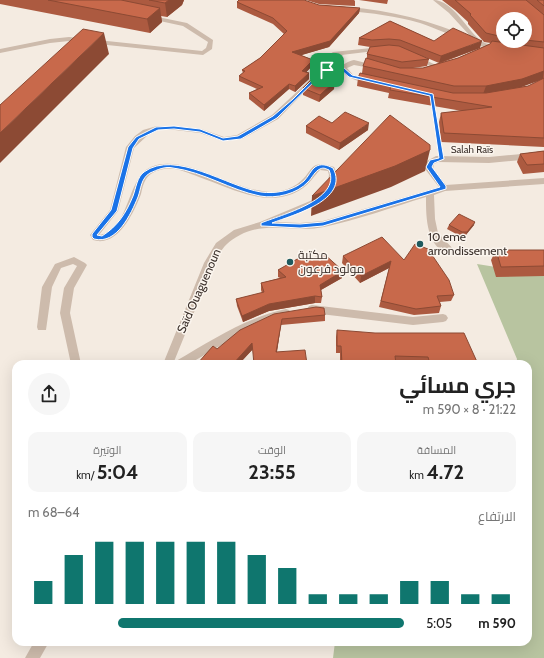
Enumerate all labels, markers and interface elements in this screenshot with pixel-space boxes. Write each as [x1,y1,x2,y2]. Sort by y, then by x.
map controls [496,12,532,48]
button: locate [496,12,532,48]
pin [310,53,344,87]
icon: arrive [316,59,338,81]
street label: Salah Raïs [451,143,493,156]
place label: 10 eme arrondissement [428,229,507,258]
marker: 10 eme arrondissement [415,239,425,249]
street label: Saïd Ouaguenoun [173,246,224,335]
place label: مكتبة مولود فرعون [298,247,364,276]
marker: مكتبة مولود فرعون [285,257,295,267]
text: جري مسائي [399,372,516,399]
button: share [28,373,70,415]
text: 21:22 · 8 × 590 m [423,401,516,417]
text: الوتيرة [93,443,121,457]
text: الوقت [258,443,286,457]
text: المسافة [417,443,456,457]
text: 5:04 [97,460,139,484]
text: 23:55 [248,460,296,484]
text: 4.72 [426,460,464,484]
text: /km [76,468,97,482]
text: km [409,468,426,482]
text: 64–68 m [28,504,80,520]
text: الارتفاع [478,508,516,524]
text: 5:05 [426,615,452,631]
text: 590 m [478,615,516,631]

